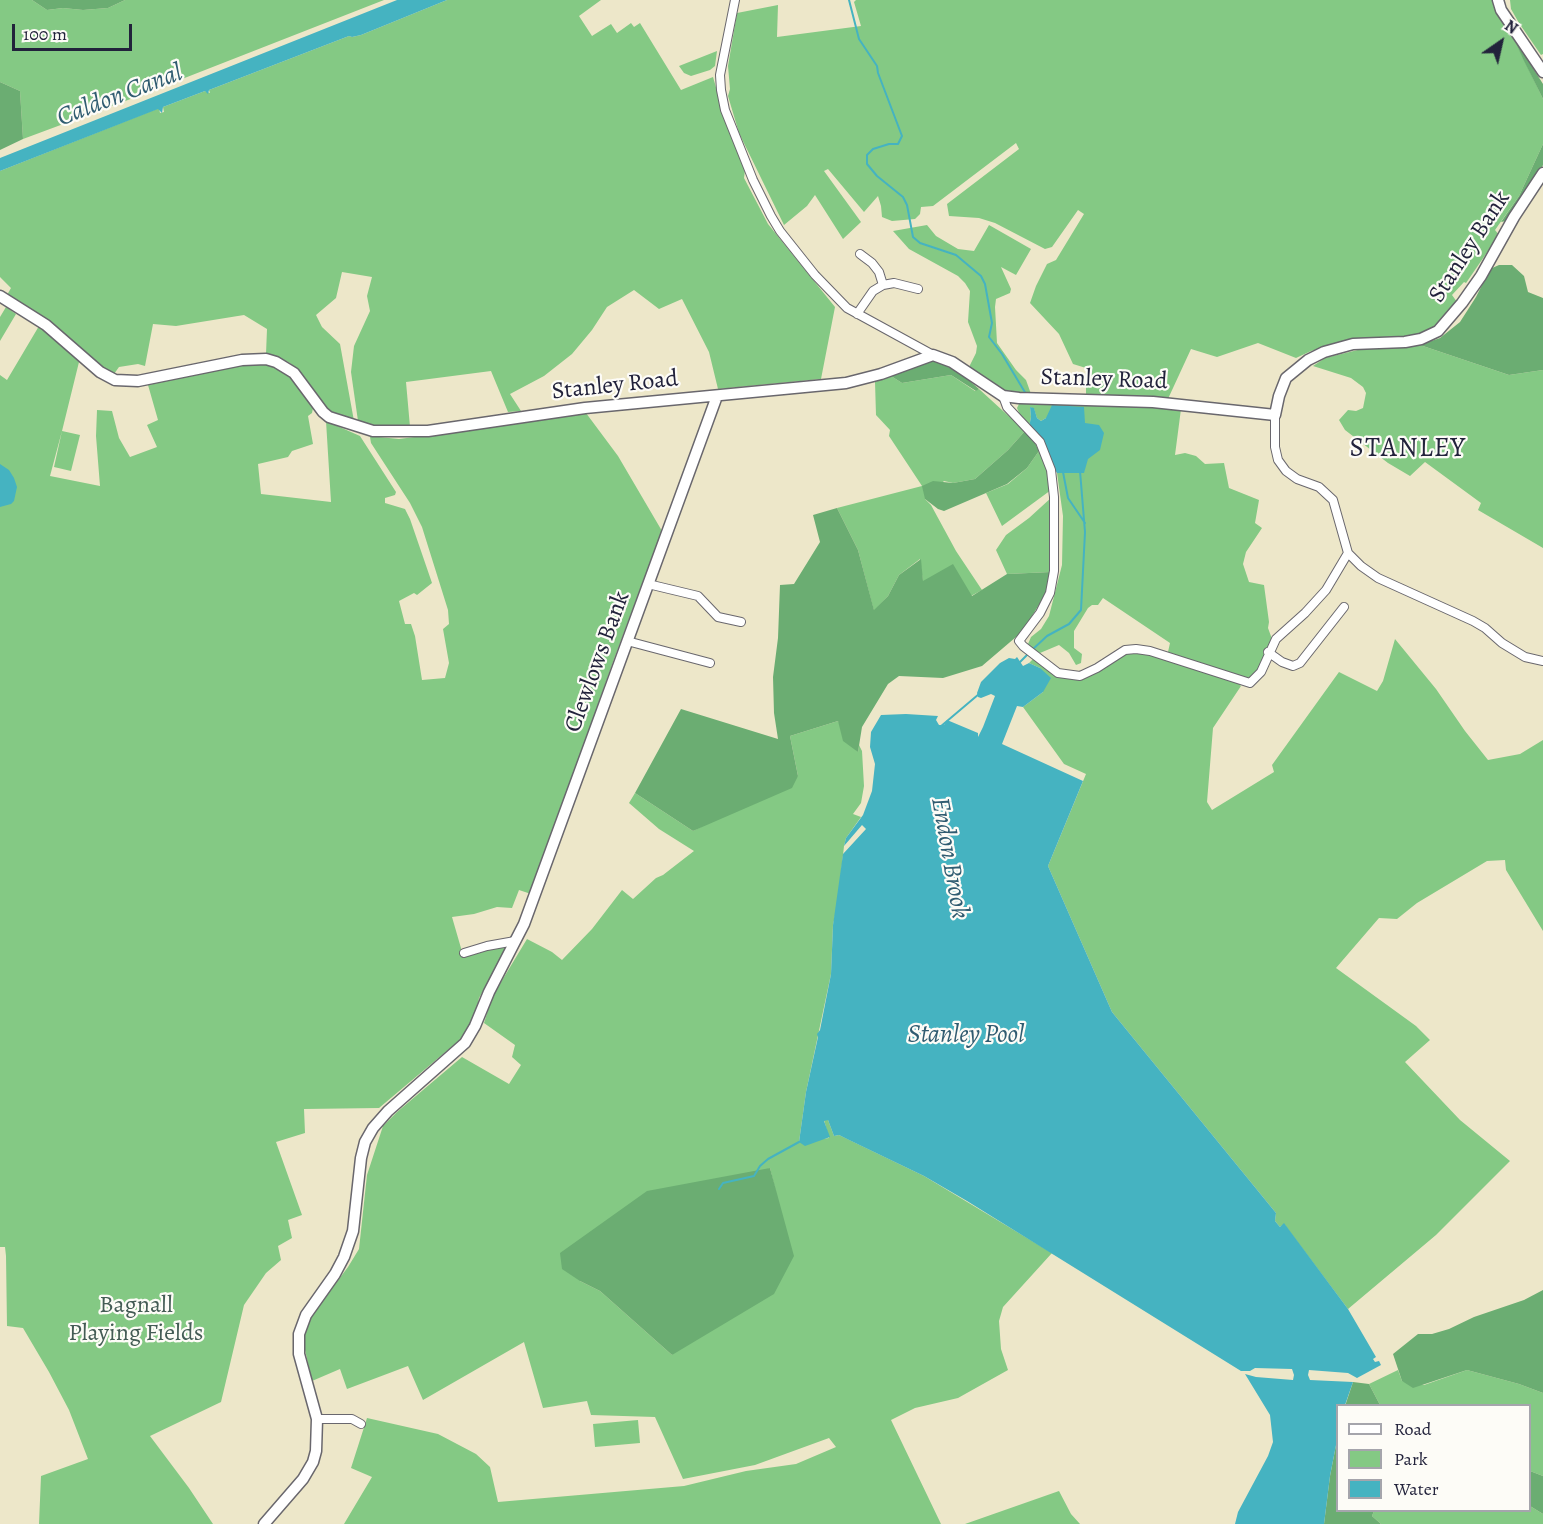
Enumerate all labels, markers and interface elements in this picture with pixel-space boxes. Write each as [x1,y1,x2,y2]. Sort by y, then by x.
scale bar [15,12,135,50]
north arrow [1471,12,1531,72]
text: N [1500,15,1522,39]
text: 100 m [23,22,67,46]
water label: Caldon Canal [53,58,187,134]
street label: Stanley Bank [1423,186,1517,308]
street label: Stanley Road [1040,363,1168,397]
street label: Stanley Road [550,365,680,407]
district label: STANLEY [1350,433,1466,465]
street label: Clewlows Bank [559,588,637,736]
water label: Endon Brook [923,795,975,921]
water label: Stanley Pool [908,1020,1024,1052]
park label: Bagnall Playing Fields [69,1292,203,1348]
legend [1336,1404,1531,1512]
text: Road [1394,1417,1431,1441]
text: Park [1394,1447,1428,1471]
text: Water [1394,1477,1439,1501]

